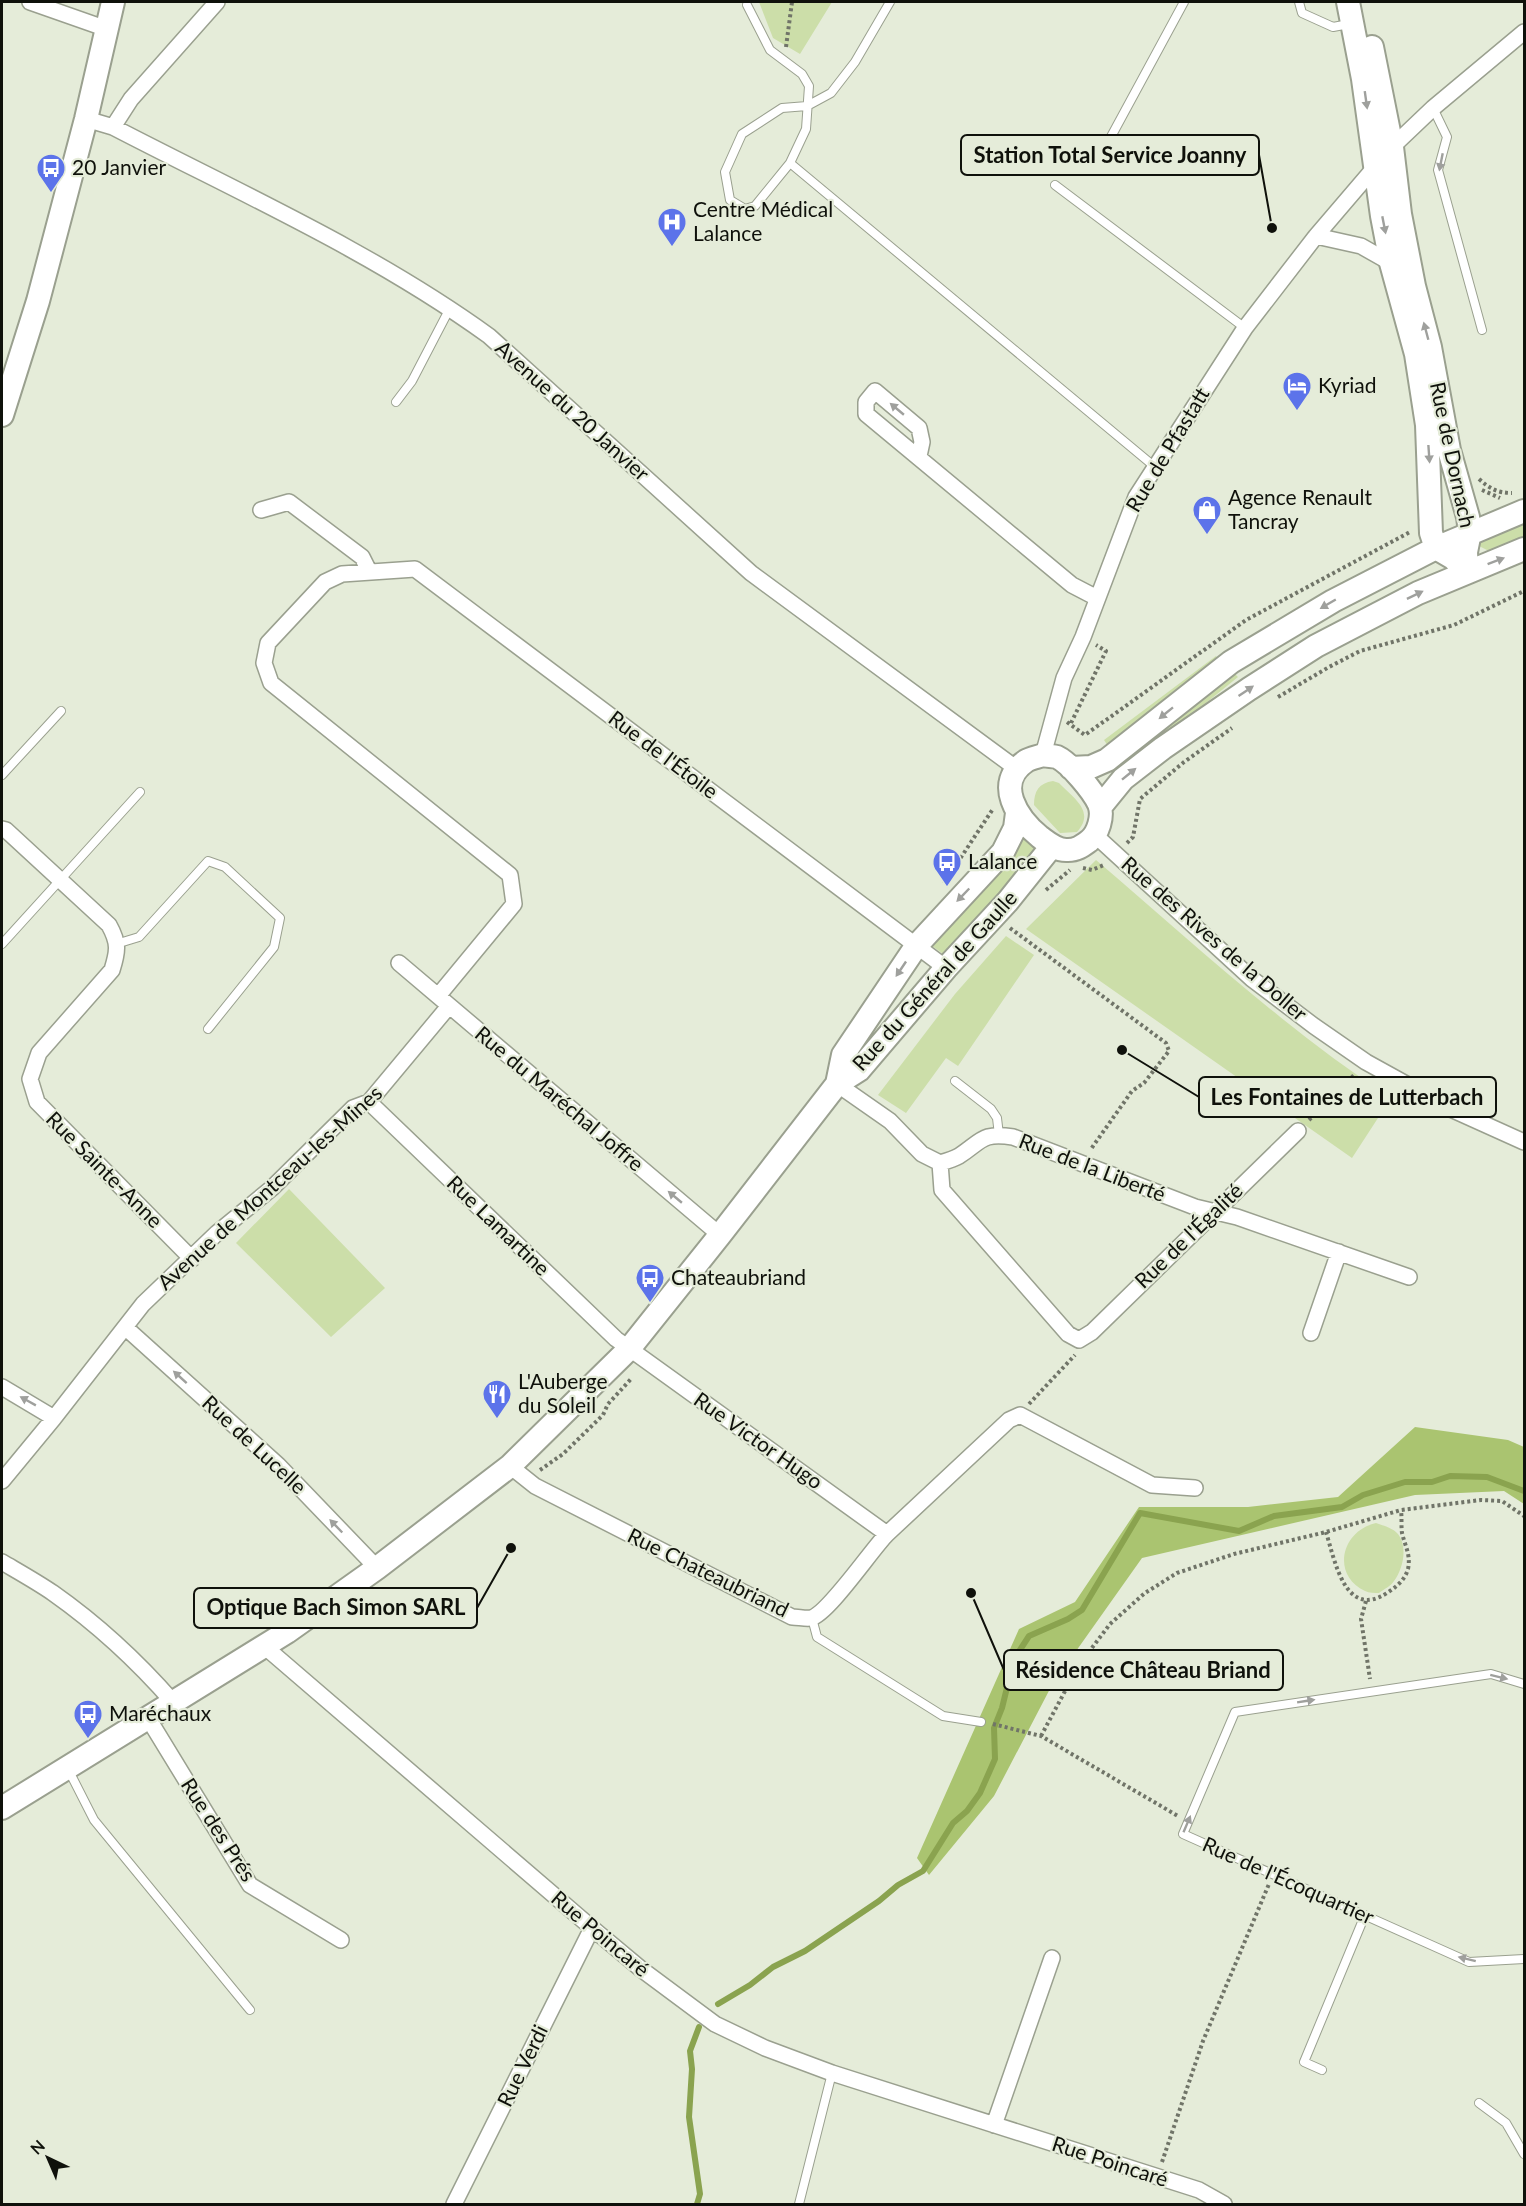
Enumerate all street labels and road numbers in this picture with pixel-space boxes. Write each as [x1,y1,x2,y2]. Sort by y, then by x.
street label: Avenue du 20 Janvier [491,334,655,486]
street label: Rue de Dornach [1426,380,1481,530]
street label: Rue de Pfastatt [1120,382,1214,516]
street label: Rue de l'Étoile [604,705,724,803]
street label: Rue des Rives de la Doller [1117,850,1313,1026]
street label: Rue du Général de Gaulle [846,885,1021,1075]
street label: Rue du Maréchal Joffre [471,1020,649,1176]
street label: Avenue de Montceau-les-Mines [152,1079,386,1294]
street label: Rue Sainte-Anne [42,1106,168,1232]
street label: Rue de la Liberté [1016,1127,1169,1206]
street label: Rue Lamartine [442,1170,556,1280]
street label: Rue de l'Égalité [1129,1177,1247,1293]
street label: Rue Victor Hugo [690,1386,828,1494]
street label: Rue de Lucelle [198,1389,312,1498]
street label: Rue Chateaubriand [624,1522,793,1621]
street label: Rue des Prés [177,1773,262,1885]
street label: Rue de l'Écoquartier [1199,1831,1378,1929]
street label: Rue Poincaré [547,1885,655,1981]
street label: Rue Verdi [491,2020,552,2110]
street label: Rue Poincaré [1049,2130,1172,2191]

